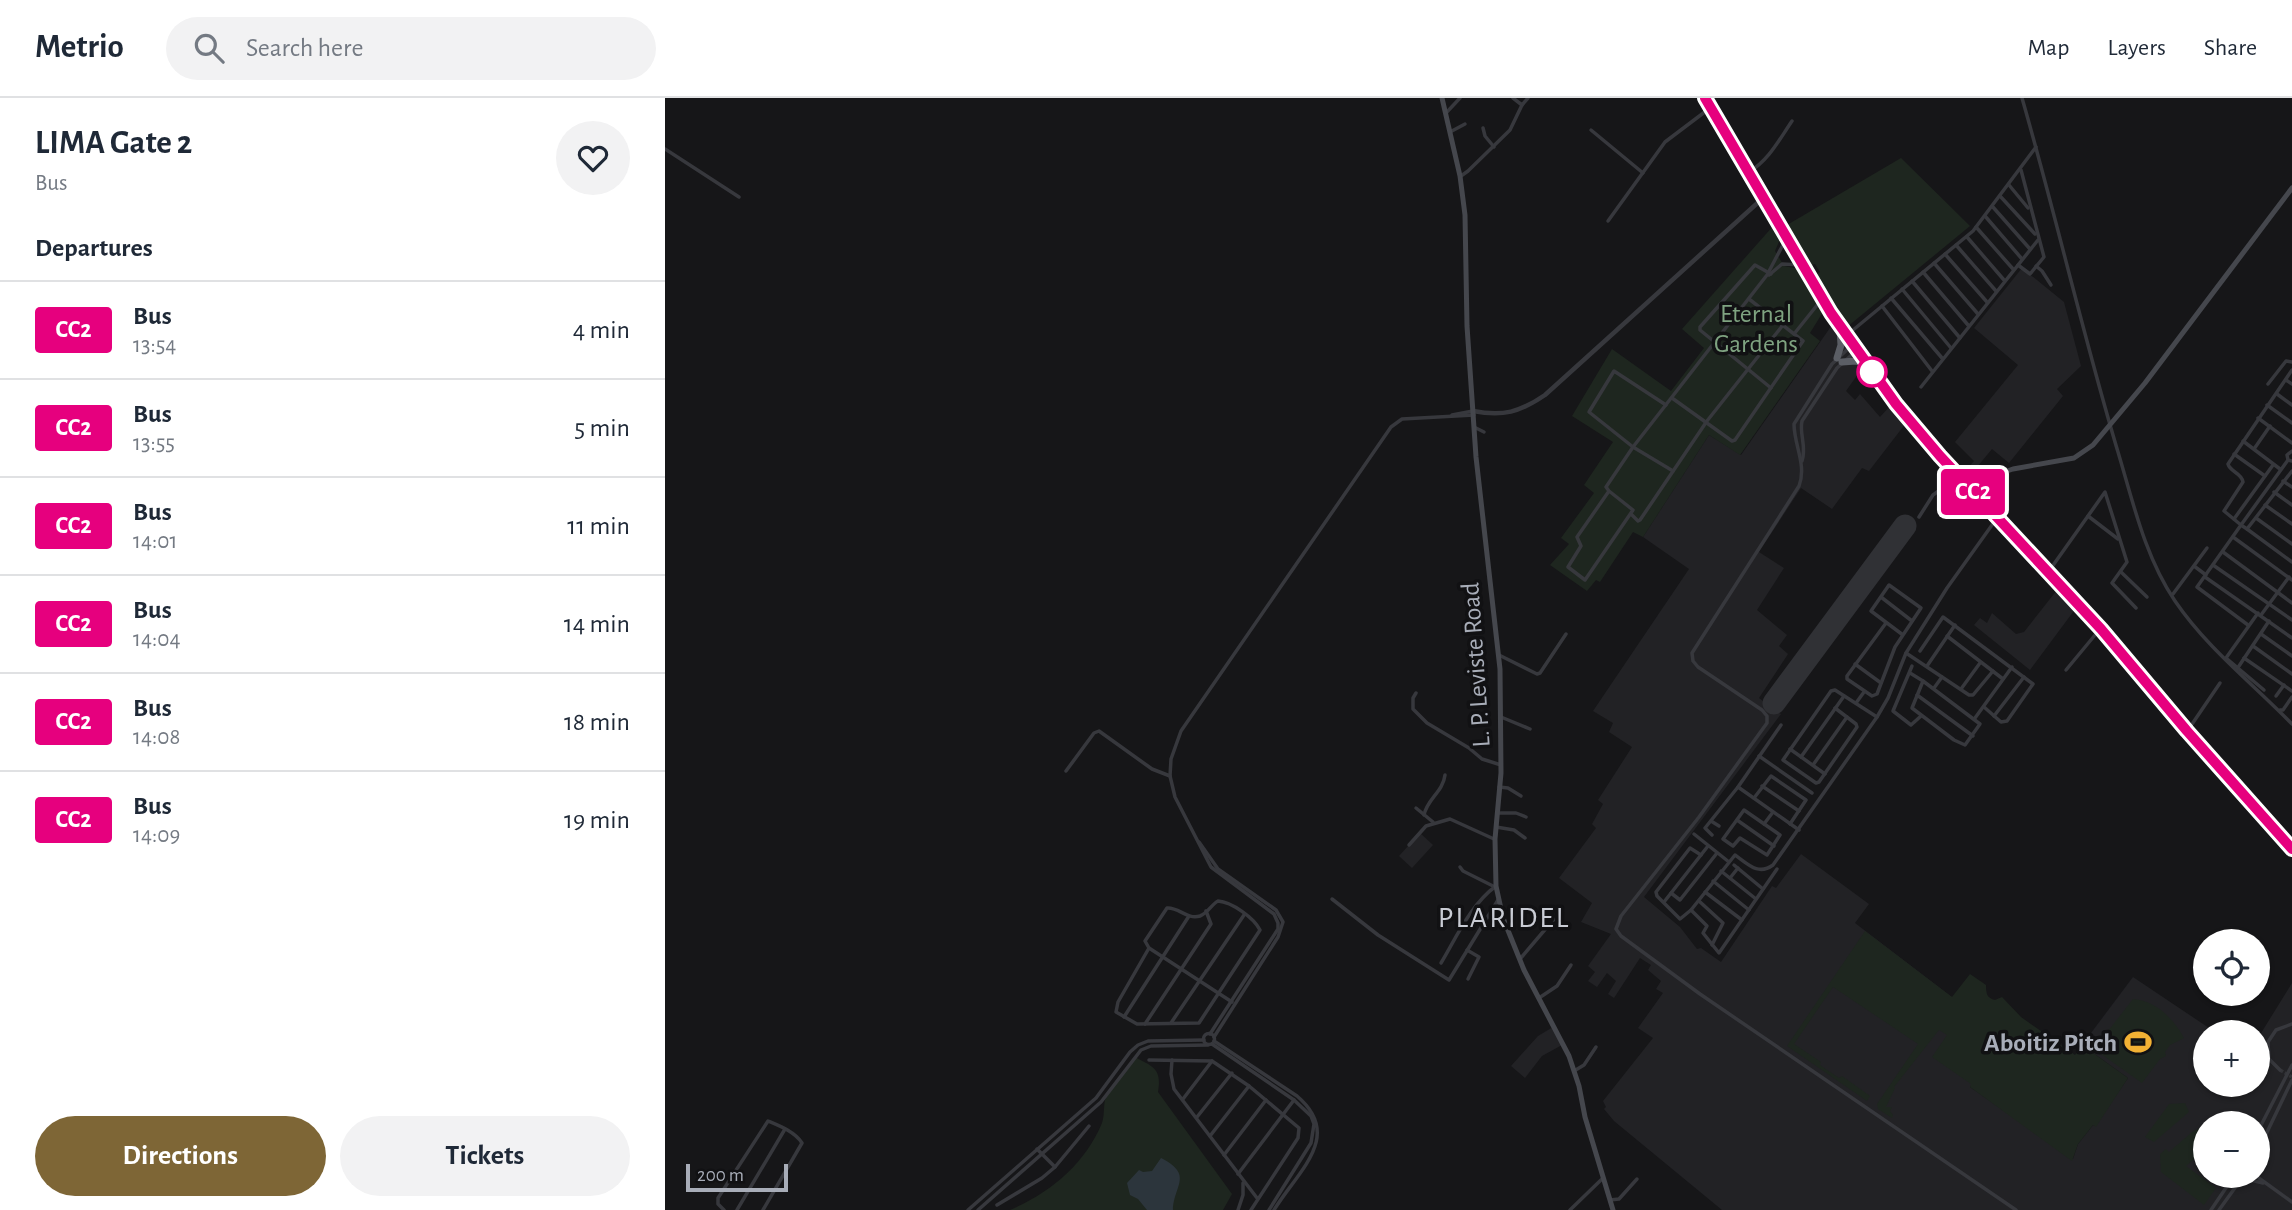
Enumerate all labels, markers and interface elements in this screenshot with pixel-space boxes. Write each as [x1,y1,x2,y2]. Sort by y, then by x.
search box [166,17,656,80]
icon: search [190,29,228,67]
text: Metrio [35,31,124,64]
text: Search here [246,35,363,61]
text: Map [2027,36,2069,60]
text: Layers [2107,36,2166,60]
text: Share [2204,36,2257,60]
button: heart [556,121,630,195]
text: LIMA Gate 2 [35,127,192,160]
text: Bus [35,172,68,195]
text: Departures [35,235,153,261]
park label: Eternal Gardens [1714,301,1798,357]
text: Bus [133,303,172,329]
text: 4 min [573,317,630,343]
text: CC2 [55,318,92,342]
text: 13:54 [133,334,176,357]
unlabelled marker [1857,357,1887,387]
text: Bus [133,401,172,427]
text: 5 min [574,415,630,441]
text: CC2 [55,416,92,440]
text: 13:55 [133,432,175,455]
line badge: CC2 [1933,469,2013,515]
text: CC2 [1955,480,1991,504]
text: Bus [133,499,172,525]
text: 11 min [567,513,630,539]
text: CC2 [55,514,92,538]
text: 14:01 [133,530,177,553]
street label: L. P. Leviste Road [1457,582,1495,748]
text: Bus [133,597,172,623]
text: 14 min [564,611,630,637]
text: CC2 [55,612,92,636]
text: 14:04 [133,628,180,651]
text: Bus [133,695,172,721]
text: 18 min [564,709,630,735]
text: CC2 [55,710,92,734]
text: 14:08 [133,726,180,749]
text: Bus [133,793,172,819]
text: 19 min [564,807,630,833]
text: CC2 [55,808,92,832]
text: 14:09 [133,824,180,847]
district label: PLARIDEL [1438,903,1570,933]
map controls [2193,929,2270,1188]
button: locate [2193,929,2270,1006]
button: + [2193,1020,2270,1097]
sports icon: Aboitiz Pitch [2123,1027,2153,1057]
place label: Aboitiz Pitch [1984,1030,2117,1056]
button: − [2193,1111,2270,1188]
button: Directions [35,1116,326,1196]
button: Tickets [340,1116,630,1196]
scale bar [686,1161,787,1193]
text: 200 m [697,1166,744,1185]

